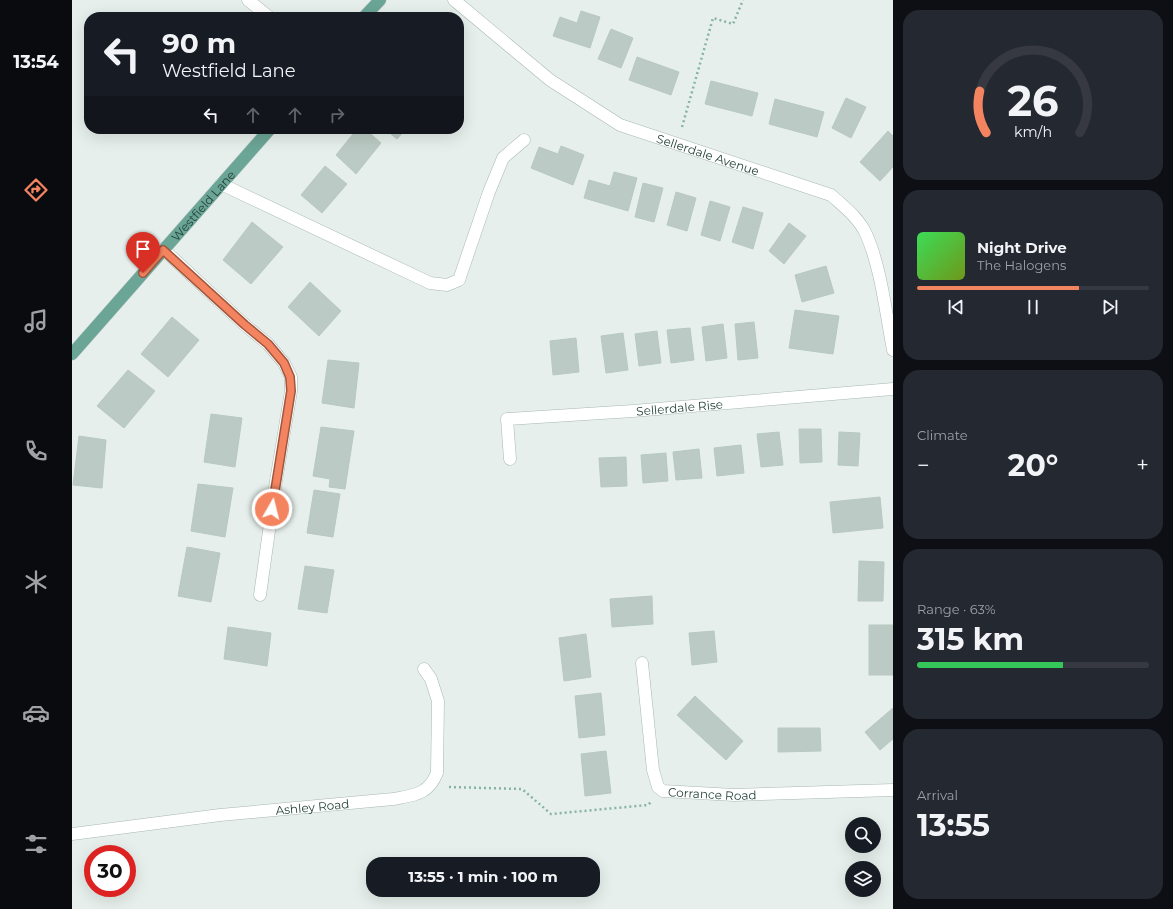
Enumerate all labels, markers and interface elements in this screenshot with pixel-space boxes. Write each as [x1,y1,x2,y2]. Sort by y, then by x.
text: 90 m [162,26,236,60]
icon: left [96,28,148,80]
text: 13:54 [13,51,59,73]
text: Westfield Lane [162,60,296,82]
text: 26 [1007,76,1059,126]
icon: left [200,104,222,126]
icon: ahead [242,104,264,126]
icon: ahead [284,104,306,126]
icon: right [326,104,348,126]
text: km/h [1014,122,1052,140]
street label: Sellerdale Avenue [655,130,761,178]
street label: Westfield Lane [168,167,238,244]
icon: directions [22,176,50,204]
pin [126,232,160,273]
icon: arrive [132,238,154,260]
text: Night Drive [977,238,1067,257]
text: The Halogens [977,257,1066,273]
icon: previous [945,296,967,318]
icon: pause [1022,296,1044,318]
icon: next [1099,296,1121,318]
icon: music [22,307,50,335]
street label: Sellerdale Rise [636,396,723,418]
text: Climate [917,427,968,443]
icon: phone [22,437,50,465]
text: 20° [1008,447,1058,484]
text: − [917,452,930,479]
text: + [1136,452,1149,479]
position arrow [251,488,293,530]
icon: climate [22,568,50,596]
text: Range · 63% [917,601,996,617]
text: 315 km [917,621,1024,658]
icon: car [22,699,50,727]
street label: Corrance Road [668,784,757,803]
text: Arrival [917,787,958,803]
street label: Ashley Road [275,796,350,817]
text: 13:55 [917,807,990,844]
map controls [845,817,881,897]
button: search [845,817,881,853]
icon: filters [22,830,50,858]
speed limit sign: 30 [84,845,136,897]
button: layers [845,861,881,897]
text: 13:55 · 1 min · 100 m [408,867,558,886]

